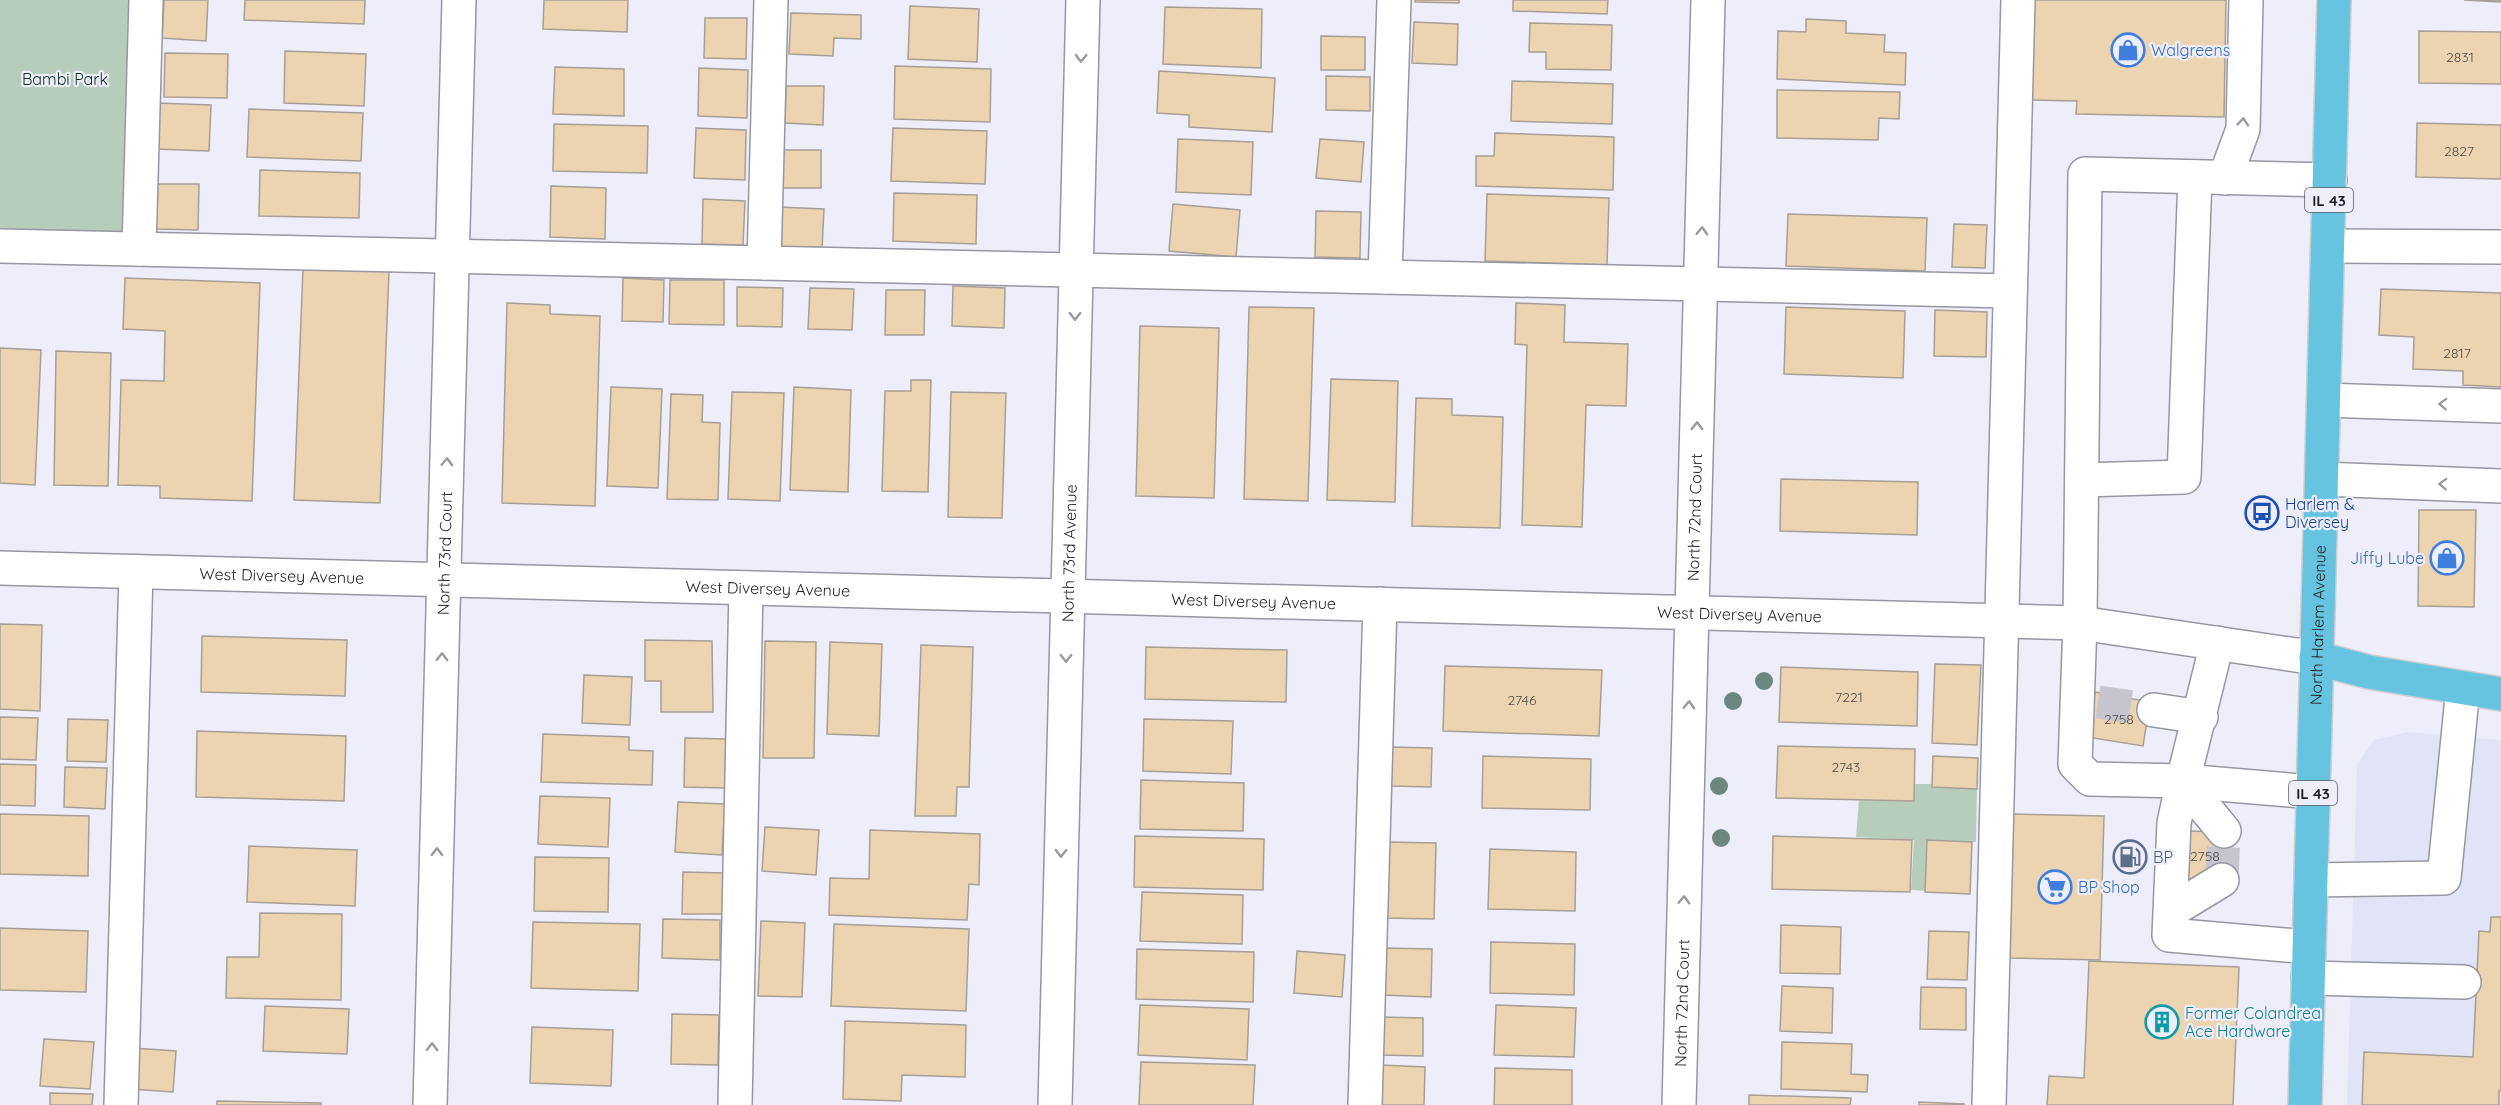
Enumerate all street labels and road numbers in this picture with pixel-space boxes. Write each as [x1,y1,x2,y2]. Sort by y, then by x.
road number: IL 43 [2305,188,2353,212]
street label: North 72nd Court [1683,453,1706,581]
street label: North 73rd Avenue [1057,484,1081,622]
street label: North 73rd Court [433,491,456,615]
street label: North Harlem Avenue [2305,545,2330,705]
street label: West Diversey Avenue [199,563,365,588]
street label: West Diversey Avenue [685,576,850,600]
street label: West Diversey Avenue [1171,589,1336,613]
street label: West Diversey Avenue [1657,602,1822,626]
road number: IL 43 [2289,781,2337,805]
street label: North 72nd Court [1670,939,1693,1067]

